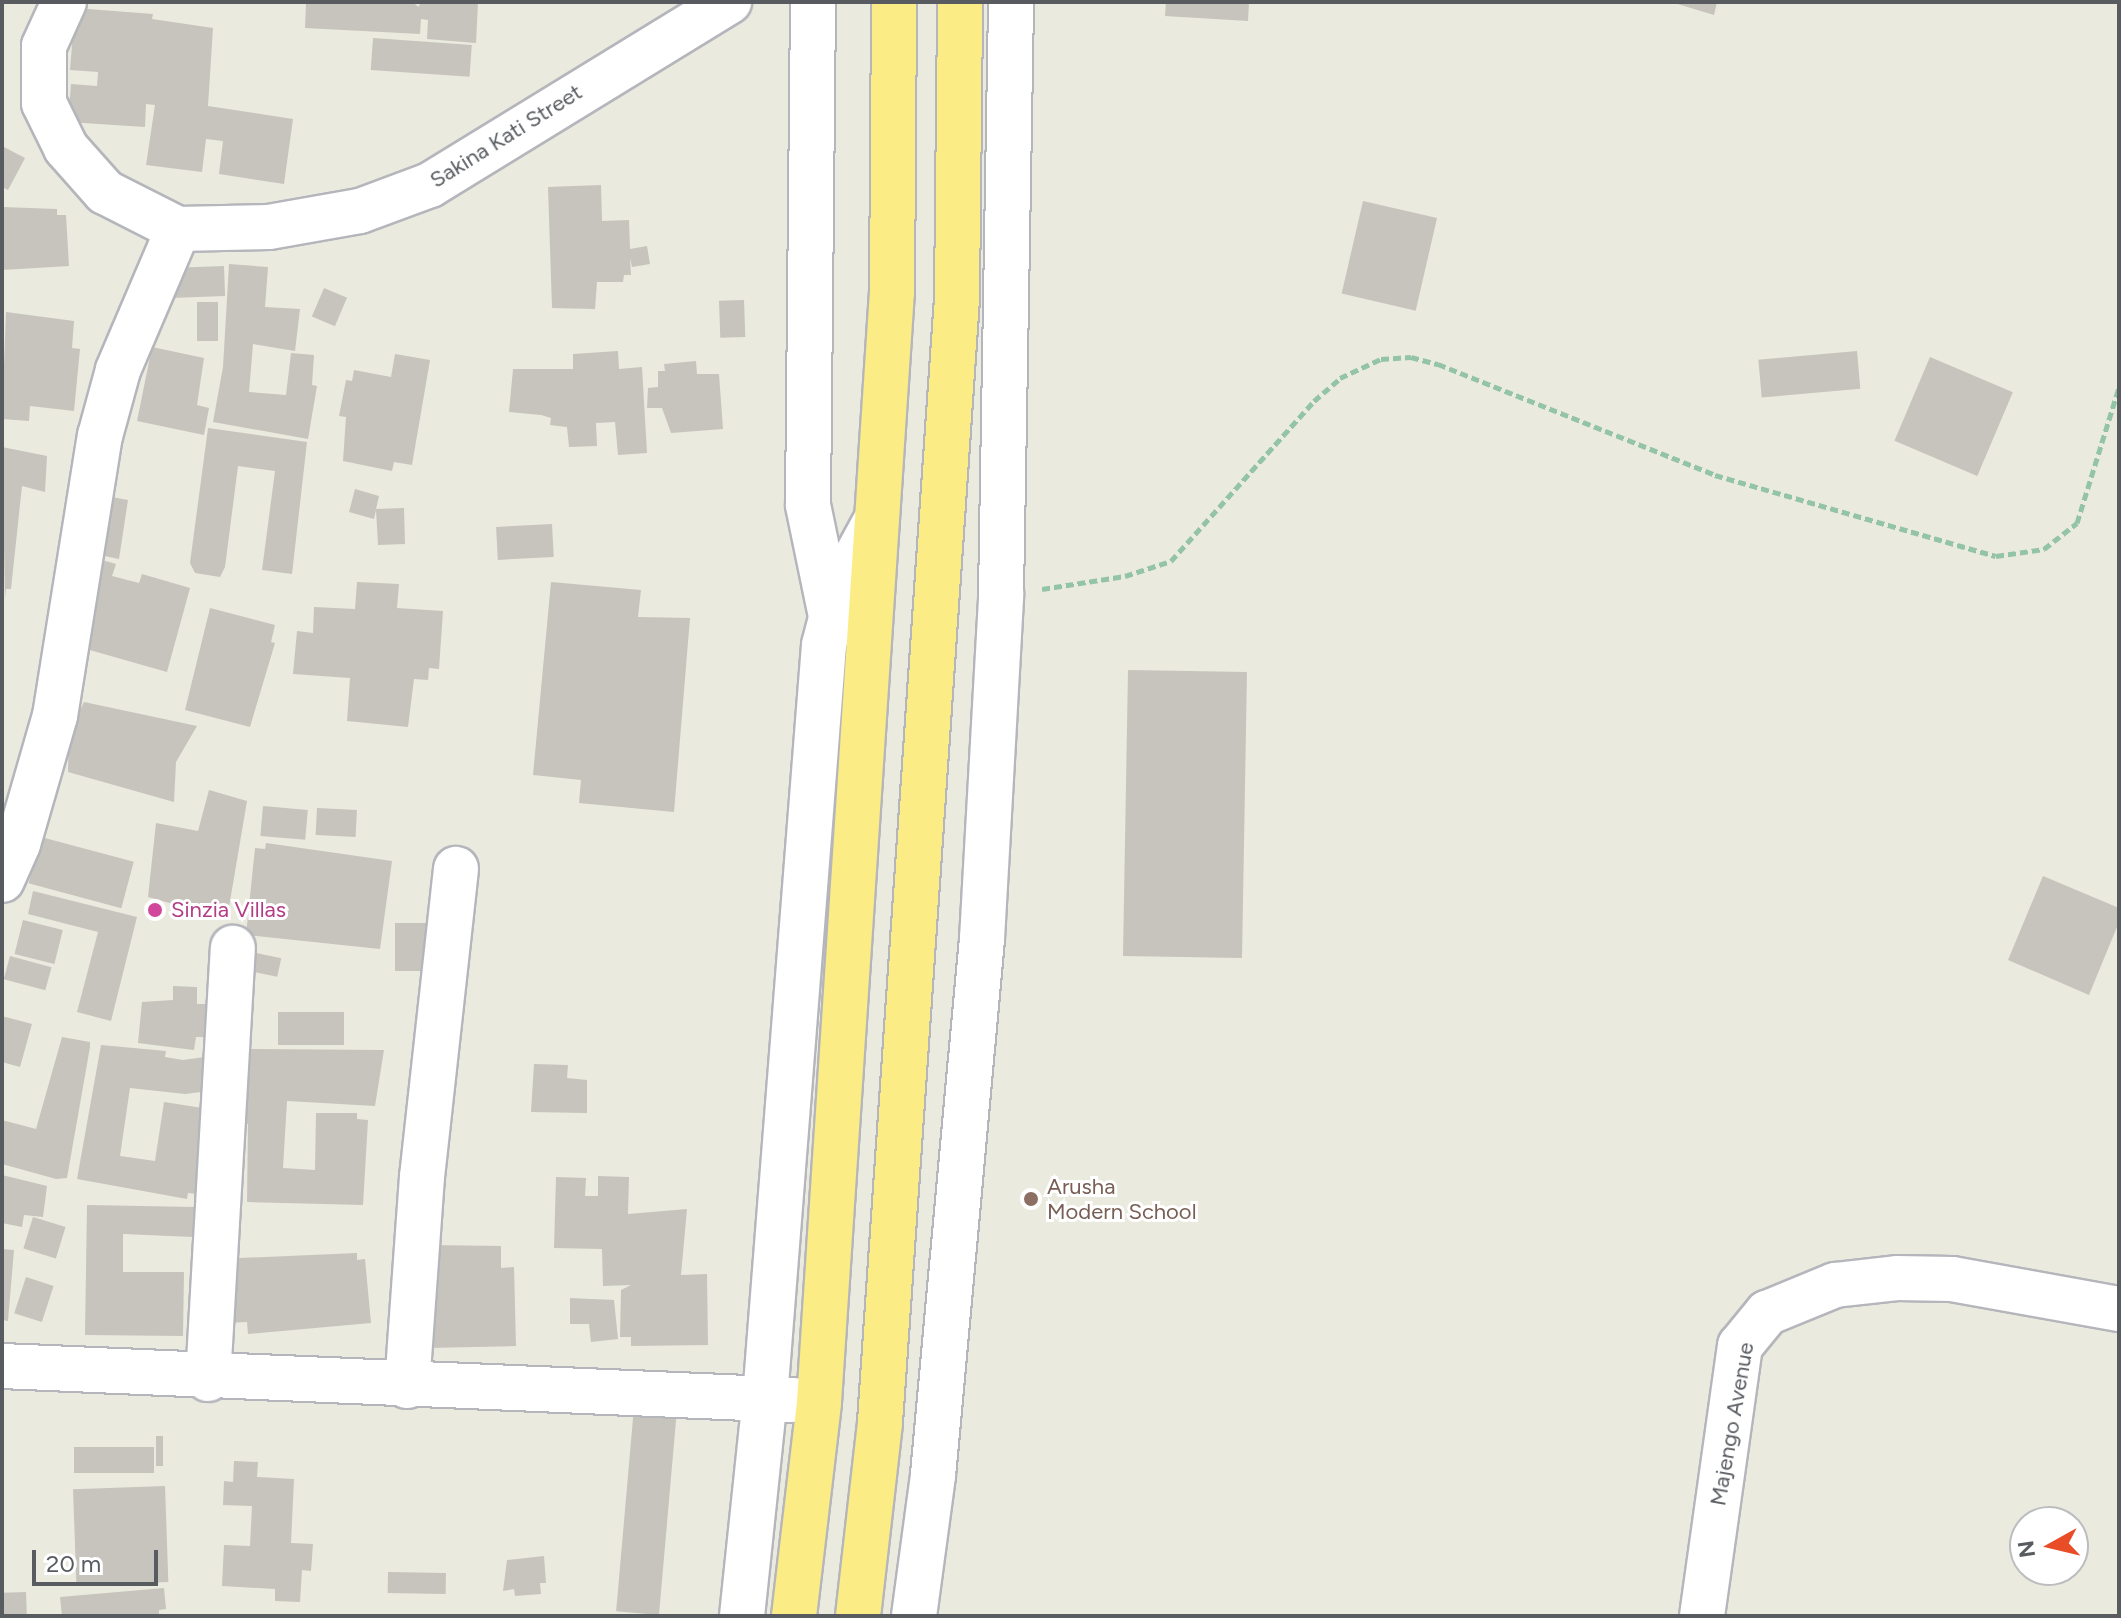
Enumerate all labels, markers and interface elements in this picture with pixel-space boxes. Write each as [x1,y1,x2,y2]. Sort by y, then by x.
street label: Sakina Kati Street [425,79,587,193]
place label: Sinzia Villas [171,897,286,923]
marker: Sinzia Villas [146,901,164,919]
place label: Arusha Modern School [1047,1173,1196,1224]
marker: Arusha Modern School [1022,1190,1040,1208]
street label: Majengo Avenue [1705,1340,1759,1508]
north arrow [2009,1506,2089,1586]
scale bar [36,1534,162,1584]
text: N [2012,1539,2041,1559]
text: 20 m [46,1549,101,1578]

